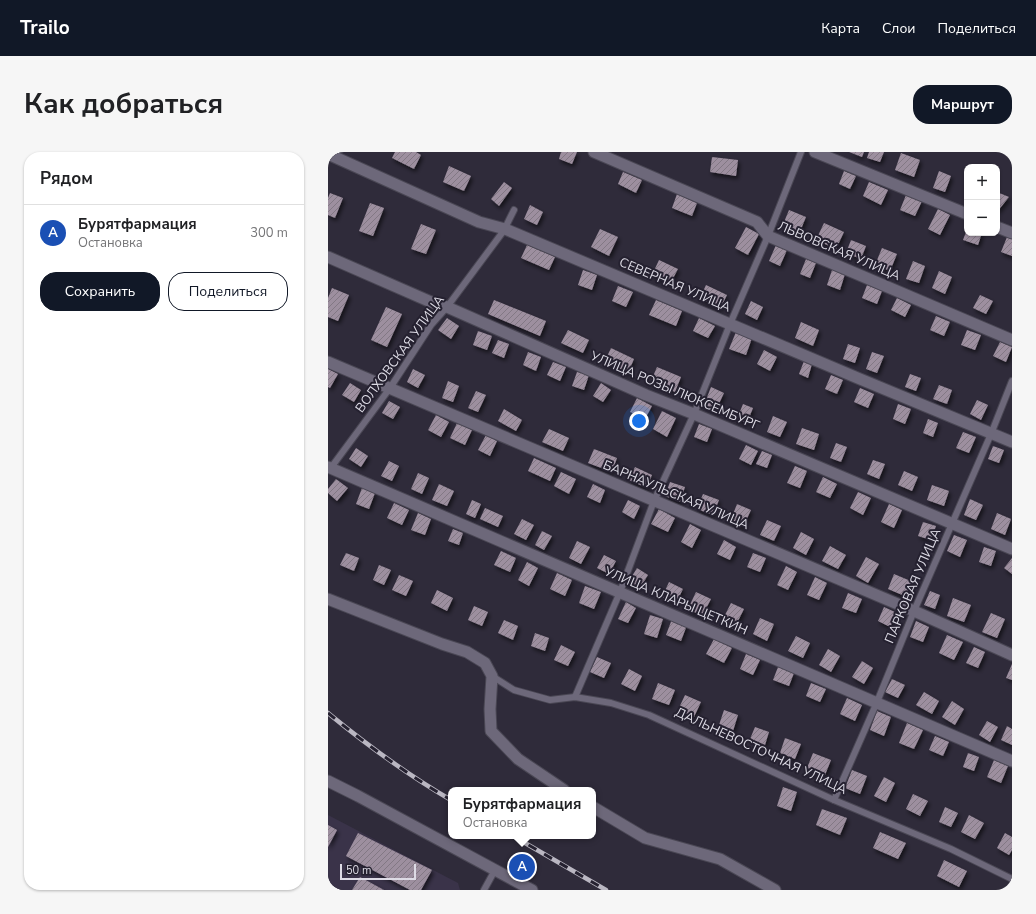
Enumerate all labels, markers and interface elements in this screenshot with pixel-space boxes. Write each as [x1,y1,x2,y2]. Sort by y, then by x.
text: Trailo [20,15,70,41]
text: Карта [821,19,860,38]
text: Слои [882,19,916,38]
text: Поделиться [938,19,1016,38]
text: Как добраться [24,85,223,123]
button: Маршрут [913,85,1012,124]
map controls [964,164,1000,236]
button: + [964,164,1000,200]
text: Рядом [40,167,93,190]
button: − [964,200,1000,236]
text: Бурятфармация [78,214,197,234]
street label: ЛЬВОВСКАЯ УЛИЦА [775,217,904,285]
text: A [48,224,58,242]
text: 300 m [250,224,288,242]
text: Остановка [78,234,143,252]
street label: СЕВЕРНАЯ УЛИЦА [616,253,734,317]
button: Сохранить [40,272,160,311]
button: Поделиться [168,272,288,311]
street label: ВОЛХОВСКАЯ УЛИЦА [351,291,449,416]
street label: УЛИЦА РОЗЫ ЛЮКСЕМБУРГ [587,347,762,435]
your location [629,411,649,431]
street label: БАРНАУЛЬСКАЯ УЛИЦА [600,456,752,534]
street label: ПАРКОВАЯ УЛИЦА [881,525,946,646]
street label: УЛИЦА КЛАРЫ ЦЕТКИН [601,562,750,639]
street label: ДАЛЬНЕВОСТОЧНАЯ УЛИЦА [672,703,850,799]
popup [448,787,596,839]
text: Бурятфармация [463,794,581,814]
text: Остановка [463,814,528,832]
pin: A [509,852,535,882]
scale bar [340,862,416,881]
text: 50 m [346,863,371,878]

